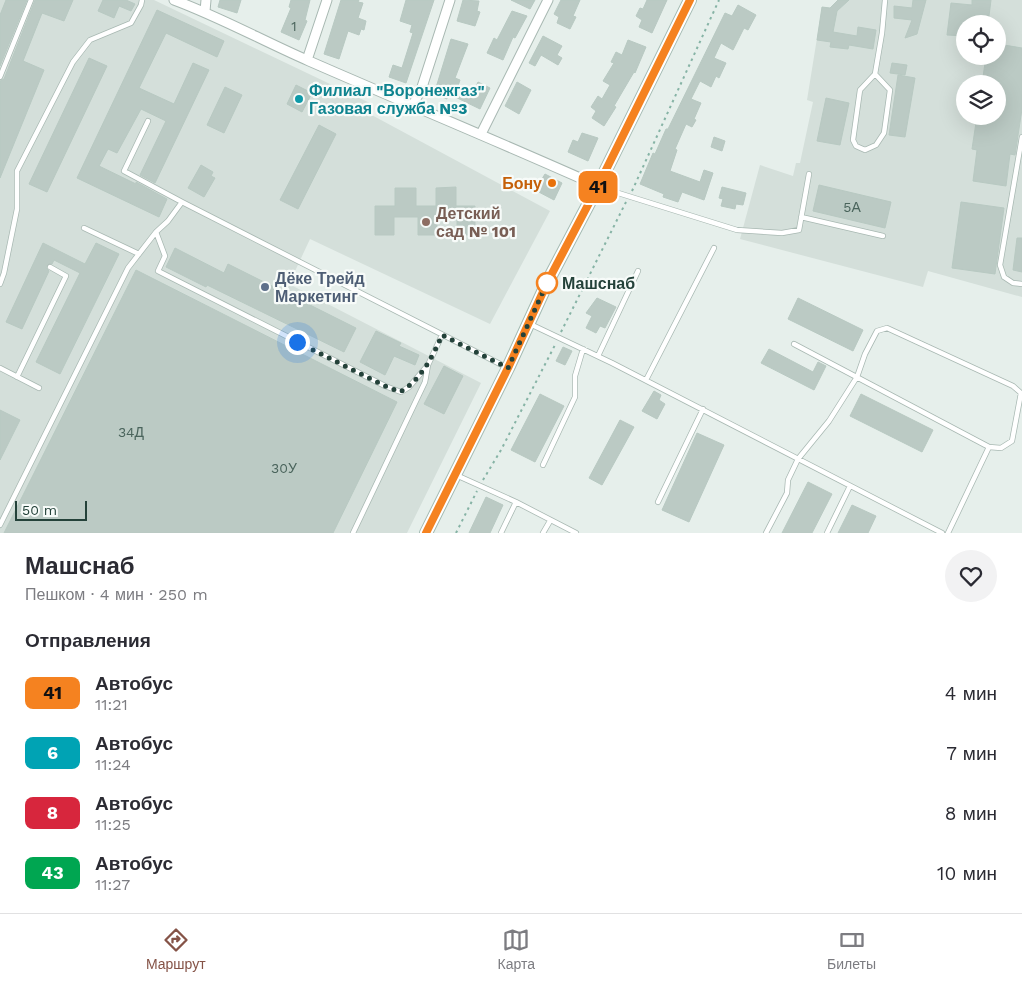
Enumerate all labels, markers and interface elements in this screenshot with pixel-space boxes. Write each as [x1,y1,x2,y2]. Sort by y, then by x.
map controls [956,15,1006,125]
button: locate [956,15,1006,65]
house number: 1 [291,18,297,34]
button: layers [956,75,1006,125]
place label: Филиал "Воронежгаз" Газовая служба №3 [309,81,485,118]
marker: Филиал "Воронежгаз" Газовая служба №3 [293,93,305,105]
line badge: 41 [576,171,620,203]
place label: Бону [502,174,542,193]
text: 41 [589,176,607,197]
marker: Бону [546,177,558,189]
house number: 5А [843,199,861,215]
place label: Детский сад № 101 [436,204,516,241]
marker: Детский сад № 101 [420,216,432,228]
place label: Дёке Трейд Маркетинг [275,269,365,306]
marker: Машснаб [536,272,558,294]
place label: Машснаб [562,274,635,293]
marker: Дёке Трейд Маркетинг [259,281,271,293]
your location [285,330,310,355]
house number: 34Д [118,424,145,440]
house number: 30У [271,460,297,476]
scale bar [15,498,88,521]
text: 50 m [22,502,57,518]
button: heart [945,550,997,602]
text: Машснаб [25,552,135,580]
text: Пешком · 4 мин · 250 m [25,585,208,604]
text: Отправления [25,629,151,652]
text: Автобус [95,672,173,695]
text: 41 [43,682,62,703]
text: 4 мин [945,682,997,705]
text: 11:21 [95,695,128,714]
text: Автобус [95,732,173,755]
text: 6 [47,742,58,763]
text: 7 мин [946,742,997,765]
text: 11:24 [95,755,131,774]
text: Автобус [95,792,173,815]
text: 8 [47,802,58,823]
text: 8 мин [945,802,997,825]
text: 11:25 [95,815,131,834]
text: Автобус [95,852,173,875]
text: 43 [41,862,64,883]
text: 10 мин [937,862,997,885]
text: 11:27 [95,875,130,894]
tab: Маршрут [146,926,206,972]
tab: Карта [498,926,535,972]
tab: Билеты [827,926,876,972]

